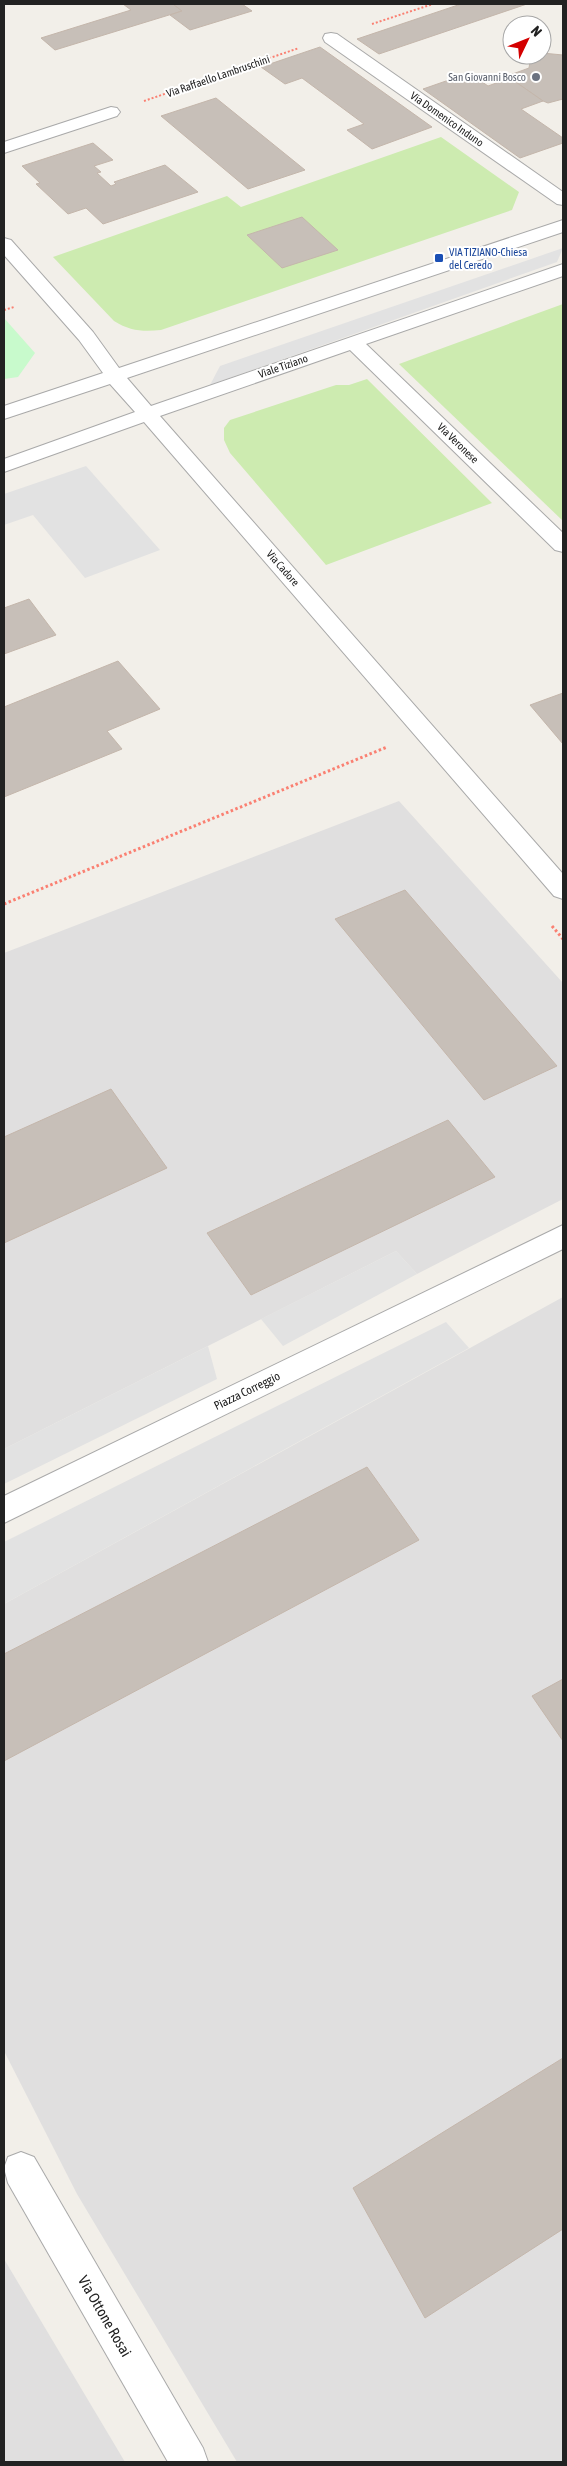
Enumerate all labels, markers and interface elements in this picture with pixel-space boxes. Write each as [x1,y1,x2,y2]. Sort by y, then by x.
north arrow [502,15,552,65]
text: N [528,23,545,40]
street label: Via Raffaello Lambruschini [165,53,271,99]
place label: San Giovanni Bosco [448,71,526,83]
marker: San Giovanni Bosco [530,71,542,83]
street label: Via Domenico Induno [408,89,486,149]
place label: VIA TIZIANO-Chiesa del Ceredo [449,246,527,271]
marker: VIA TIZIANO-Chiesa del Ceredo [433,252,445,264]
street label: Viale Tiziano [257,352,309,380]
street label: Via Veronese [435,421,481,465]
street label: Via Cadore [264,548,302,588]
street label: Piazza Correggio [212,1369,283,1413]
street label: Via Ottone Rosai [75,2273,135,2359]

